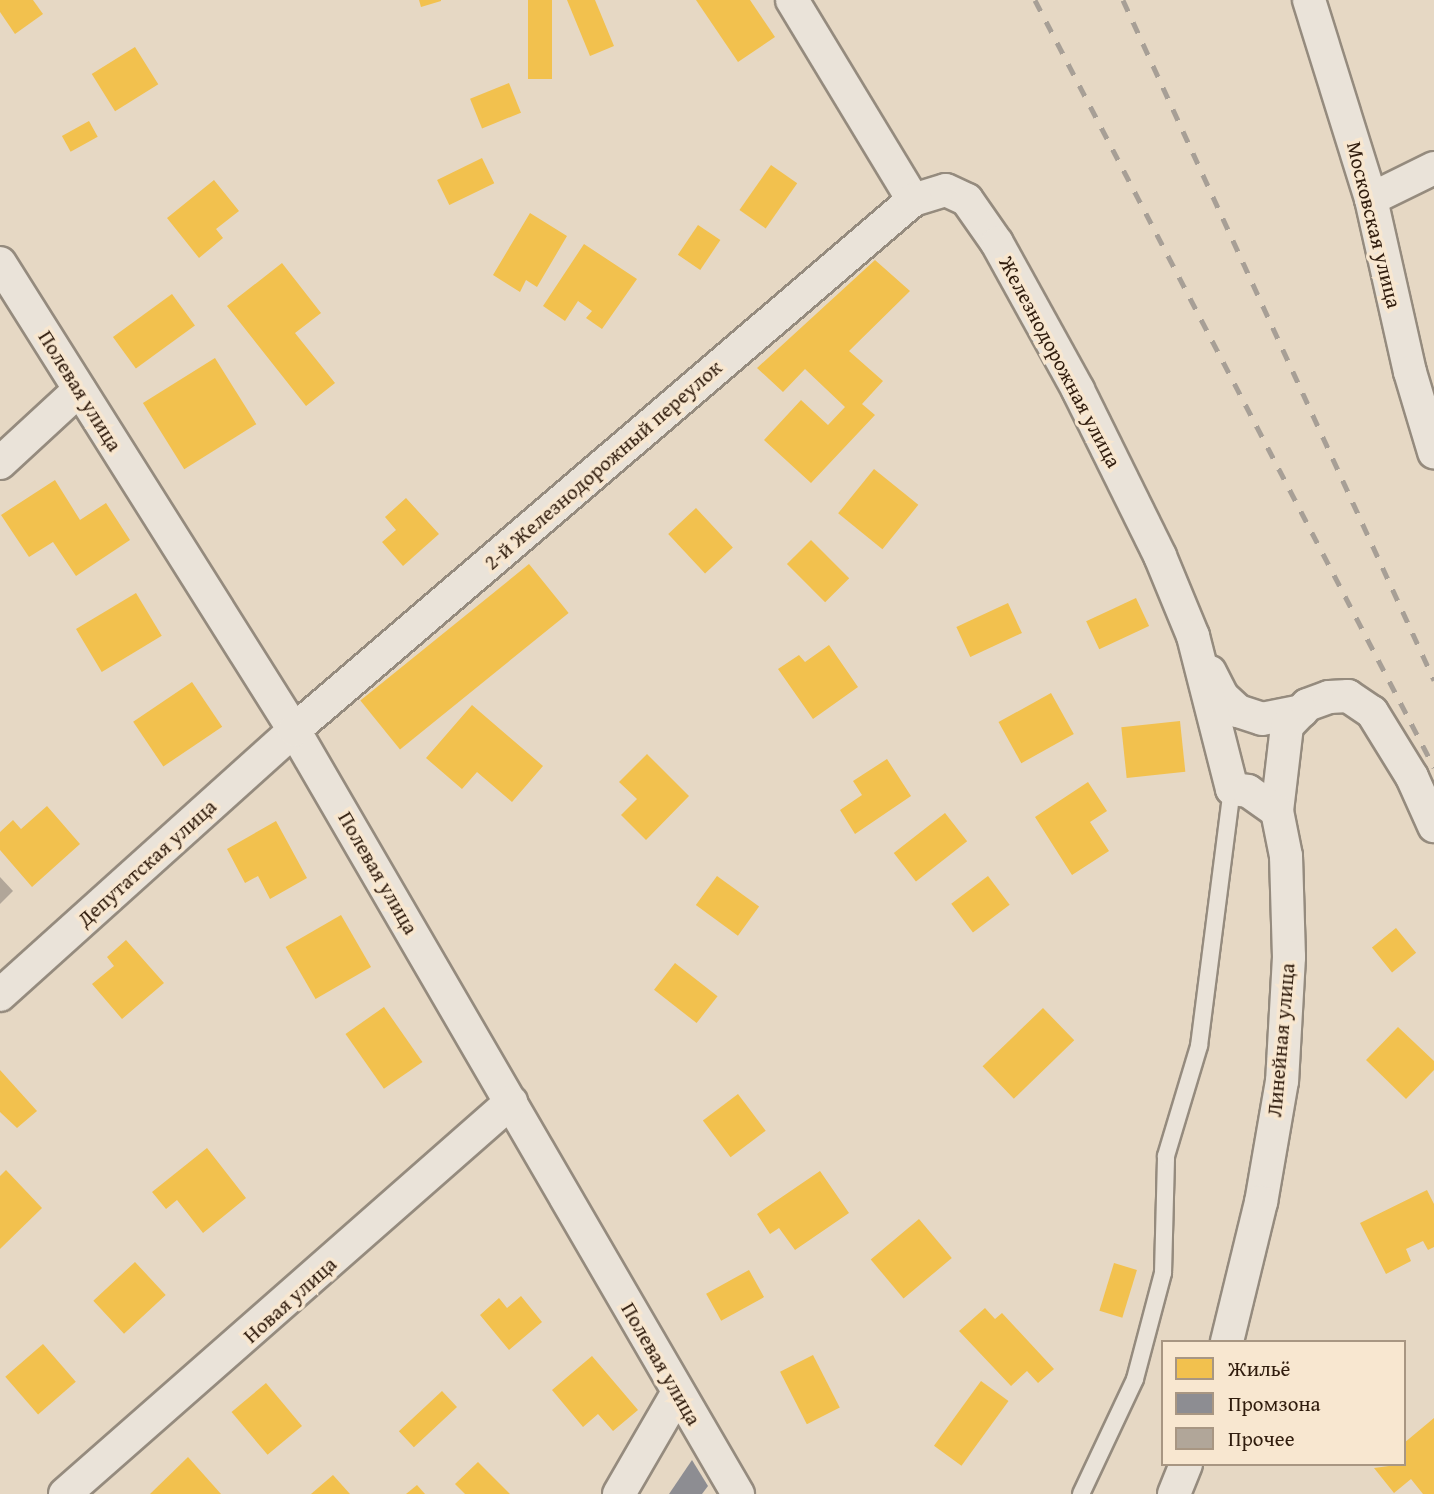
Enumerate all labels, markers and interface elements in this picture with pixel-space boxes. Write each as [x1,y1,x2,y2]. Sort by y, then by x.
street label: Московская улица [1341,139,1407,311]
street label: Железнодорожная улица [994,252,1126,472]
street label: Полевая улица [33,326,127,456]
street label: 2-й Железнодорожный переулок [479,355,727,575]
street label: Депутатская улица [72,794,222,932]
street label: Полевая улица [333,807,423,939]
street label: Линейная улица [1262,962,1300,1118]
street label: Новая улица [238,1252,342,1348]
street label: Полевая улица [616,1298,706,1430]
legend [1161,1340,1406,1466]
text: Жильё [1228,1353,1290,1384]
text: Промзона [1228,1388,1321,1419]
text: Прочее [1228,1423,1295,1454]

